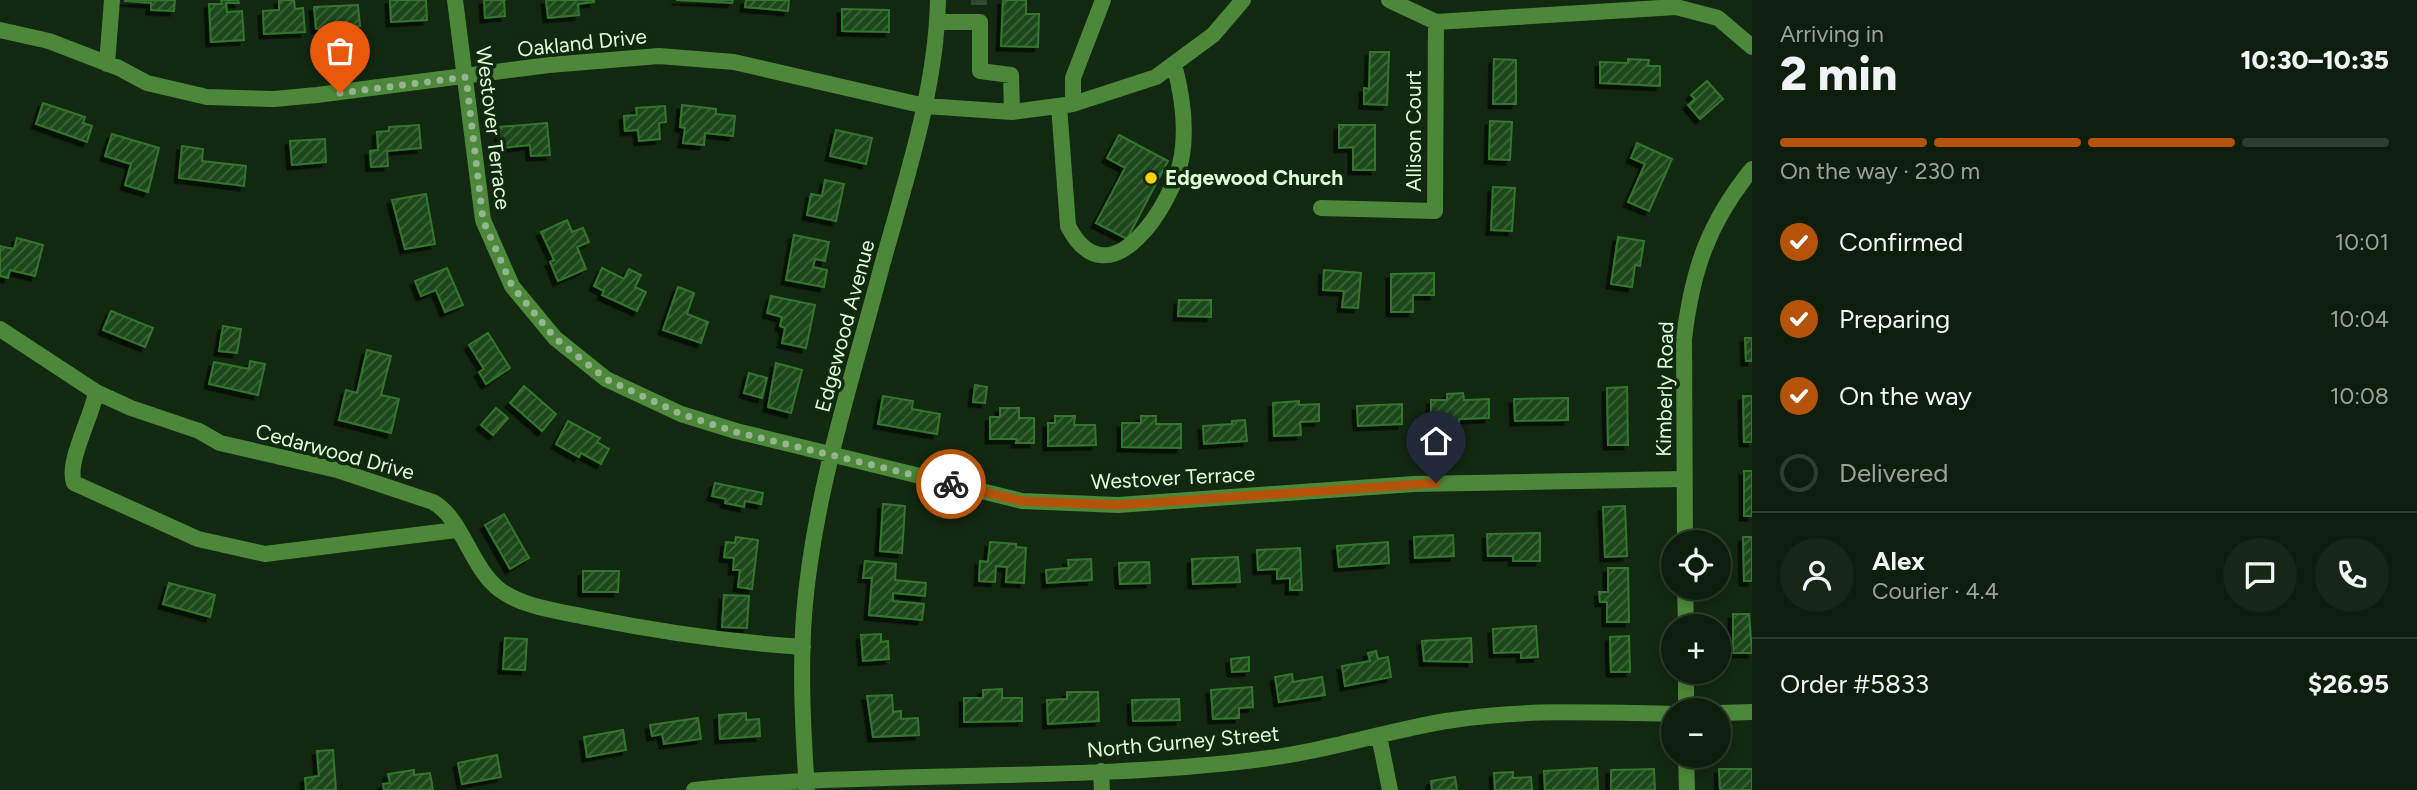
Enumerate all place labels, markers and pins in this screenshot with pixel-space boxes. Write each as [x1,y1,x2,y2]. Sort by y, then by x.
pin [310,21,370,93]
place label: Edgewood Church [1165,165,1343,190]
marker: Edgewood Church [1143,170,1159,186]
pin [1406,411,1466,483]

